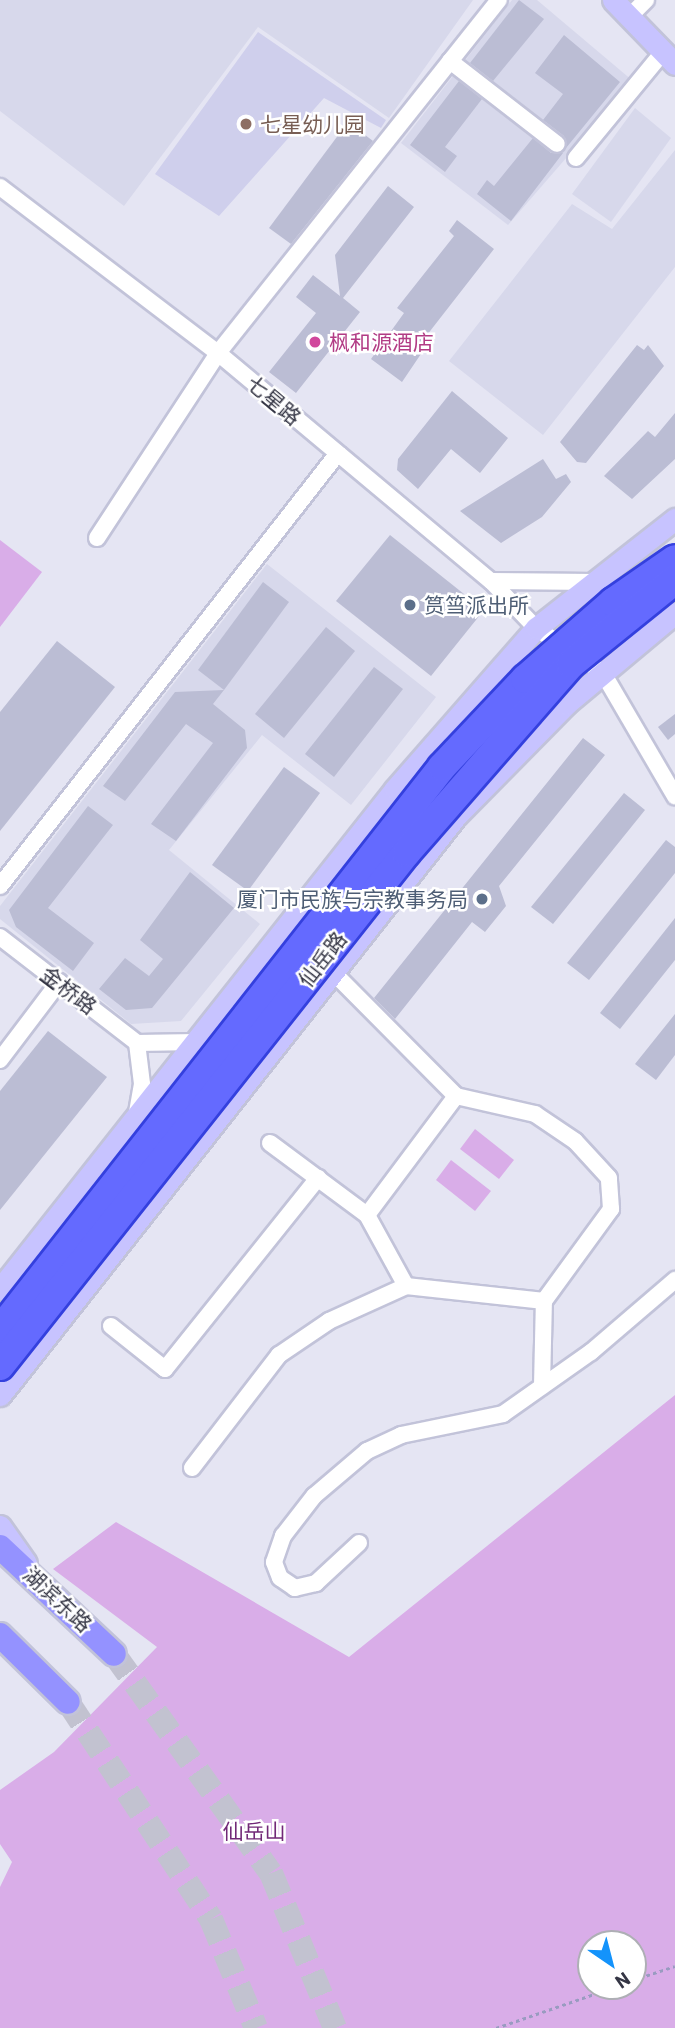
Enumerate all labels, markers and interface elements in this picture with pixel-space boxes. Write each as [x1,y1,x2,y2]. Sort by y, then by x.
place label: 七星幼儿园 [260,111,365,137]
marker: 七星幼儿园 [238,116,254,132]
place label: 枫和源酒店 [329,329,434,355]
marker: 枫和源酒店 [307,334,323,350]
street label: 七星路 [242,370,306,430]
place label: 筼筜派出所 [424,592,529,618]
marker: 筼筜派出所 [402,597,418,613]
place label: 厦门市民族与宗教事务局 [237,886,468,912]
marker: 厦门市民族与宗教事务局 [474,891,490,907]
street label: 仙岳路 [293,926,351,992]
street label: 金桥路 [36,961,102,1019]
street label: 湖滨东路 [19,1561,97,1637]
park label: 仙岳山 [223,1818,285,1844]
north arrow [577,1930,647,2000]
text: N [611,1968,635,1994]

